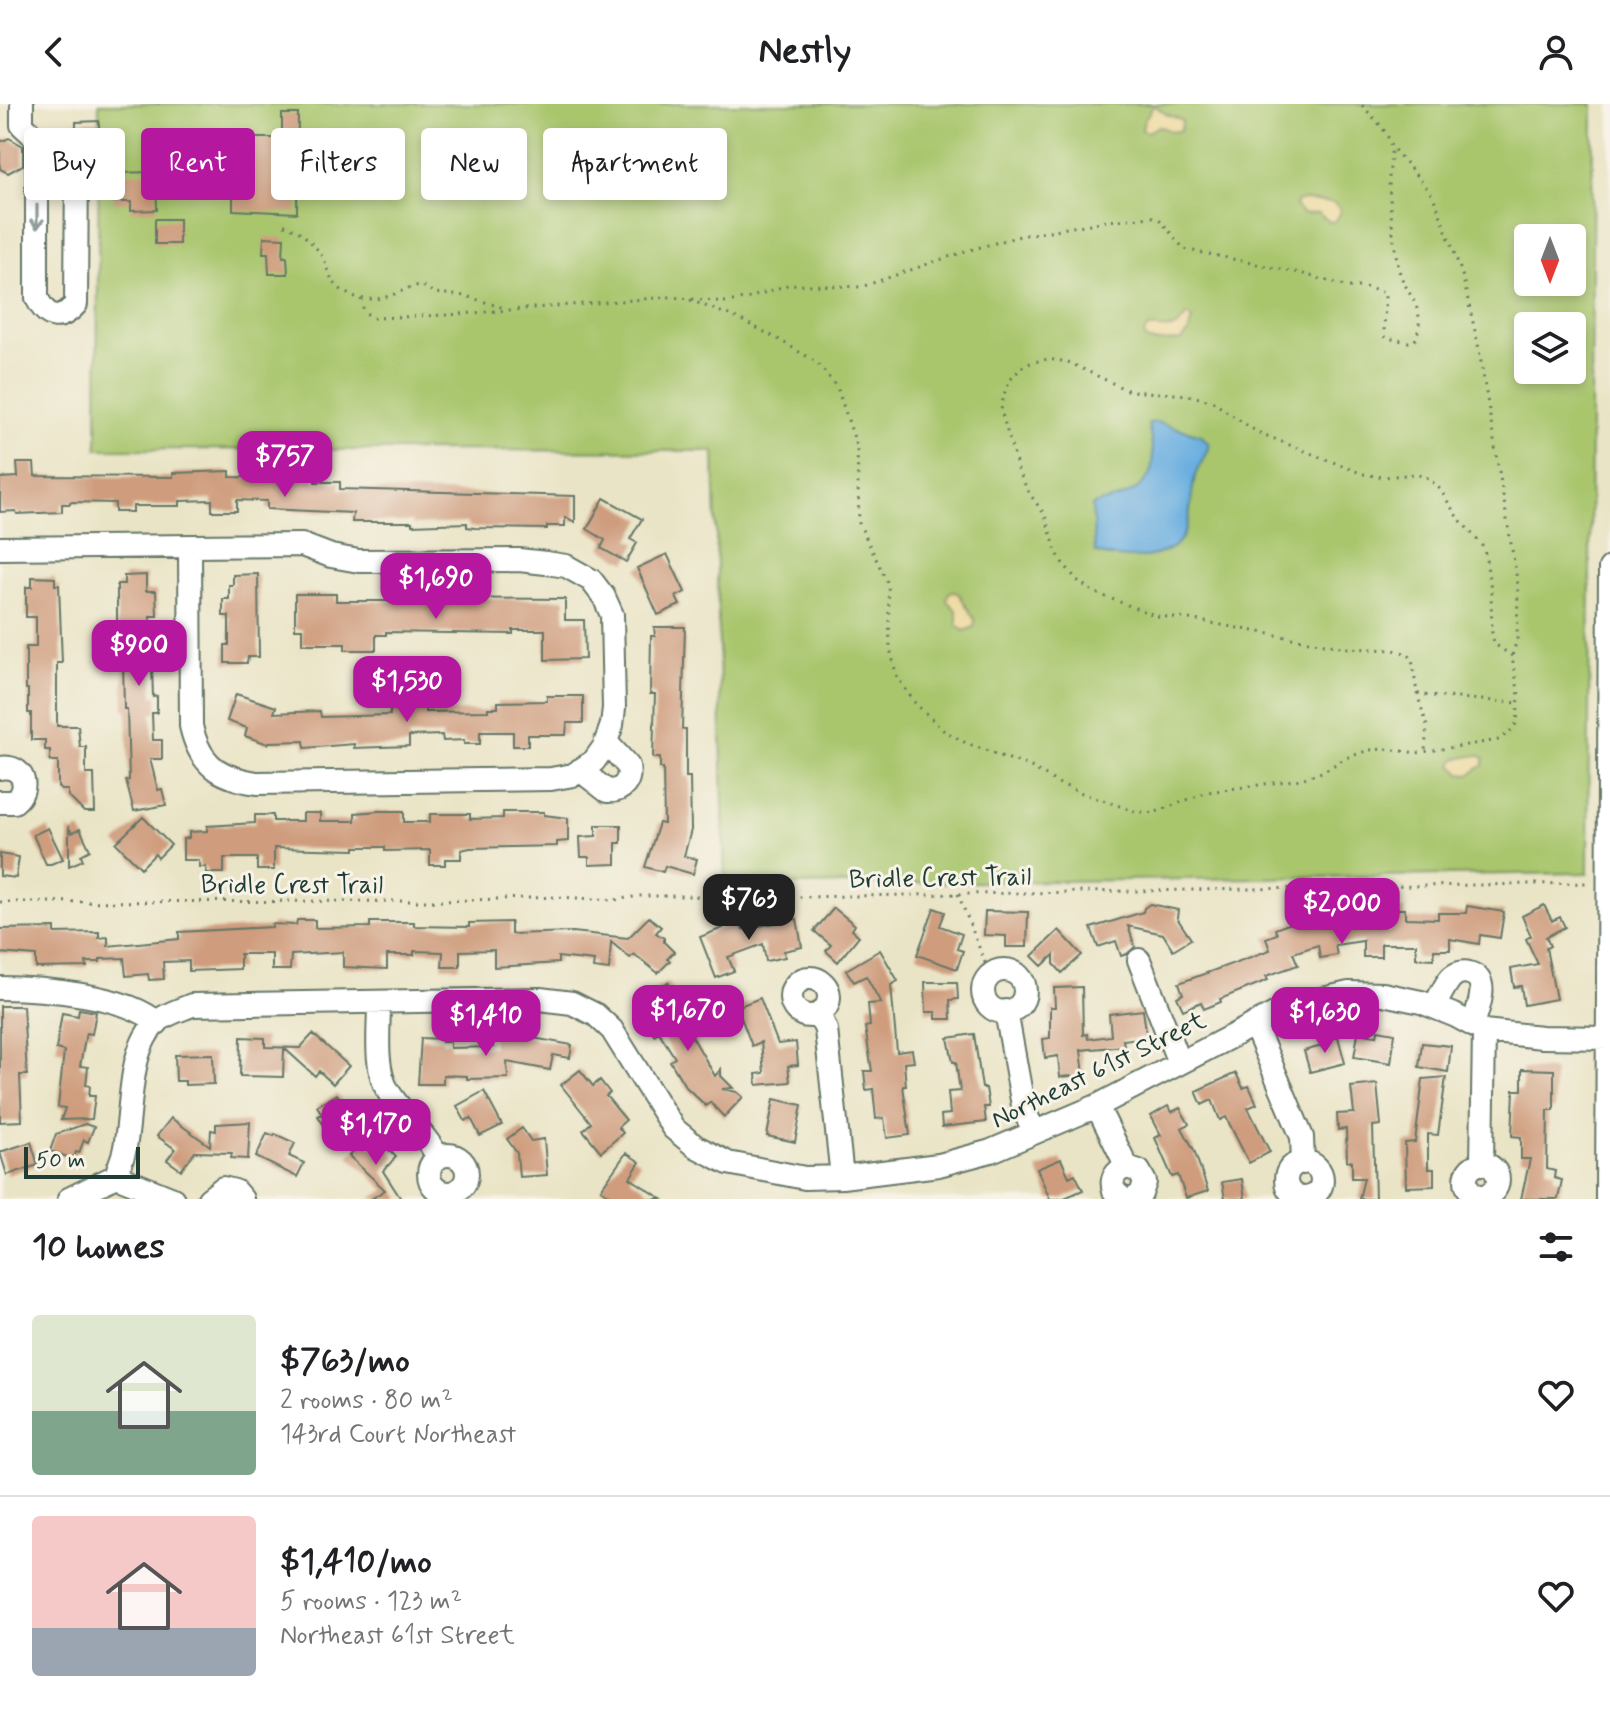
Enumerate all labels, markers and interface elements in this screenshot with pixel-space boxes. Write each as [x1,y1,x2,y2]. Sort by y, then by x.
text: Nestly [759,29,851,76]
icon: back [32,30,76,74]
icon: person [1534,30,1578,74]
chip: Buy [24,128,125,200]
chip: Rent [141,128,255,200]
chip: Filters [271,128,405,200]
chip: New [421,128,527,200]
chip: Apartment [543,128,727,200]
one-way arrow [29,203,45,230]
north arrow [1514,224,1586,296]
map controls [1514,224,1586,384]
button: layers [1514,312,1586,384]
pin: $757 [238,431,332,499]
text: $757 [255,440,315,474]
pin: $1,690 [371,553,501,621]
text: $1,690 [398,562,474,596]
pin: $900 [92,620,186,688]
text: $900 [110,629,168,663]
pin: $1,530 [342,656,472,724]
text: $1,530 [371,665,443,699]
street label: Bridle Crest Trail [848,860,1032,898]
street label: Bridle Crest Trail [201,869,383,903]
pin: $763 [702,874,796,942]
pin: $2,000 [1277,878,1407,946]
text: $763 [721,883,777,917]
text: $2,000 [1303,887,1381,921]
pin: $1,670 [623,985,753,1053]
pin: $1,630 [1260,987,1390,1055]
pin: $1,410 [421,990,551,1058]
text: $1,670 [650,994,726,1028]
text: $1,630 [1289,996,1361,1030]
text: $1,410 [450,999,522,1033]
street label: Northeast 61st Street [986,1004,1212,1138]
pin: $1,170 [311,1099,441,1167]
text: $1,170 [340,1108,412,1142]
scale bar [24,1143,140,1179]
text: 50 m [36,1147,85,1175]
text: 10 homes [32,1225,165,1270]
icon: filters [1534,1225,1578,1269]
text: $763/mo [280,1339,410,1384]
icon: home [96,1347,192,1443]
icon: heart [1534,1373,1578,1417]
text: 2 rooms · 80 m² [280,1384,453,1418]
text: 143rd Court Northeast [280,1418,516,1452]
text: $1,410/mo [280,1540,432,1585]
icon: home [96,1548,192,1644]
icon: heart [1534,1574,1578,1618]
text: 5 rooms · 123 m² [280,1585,462,1619]
text: Northeast 61st Street [280,1619,515,1653]

